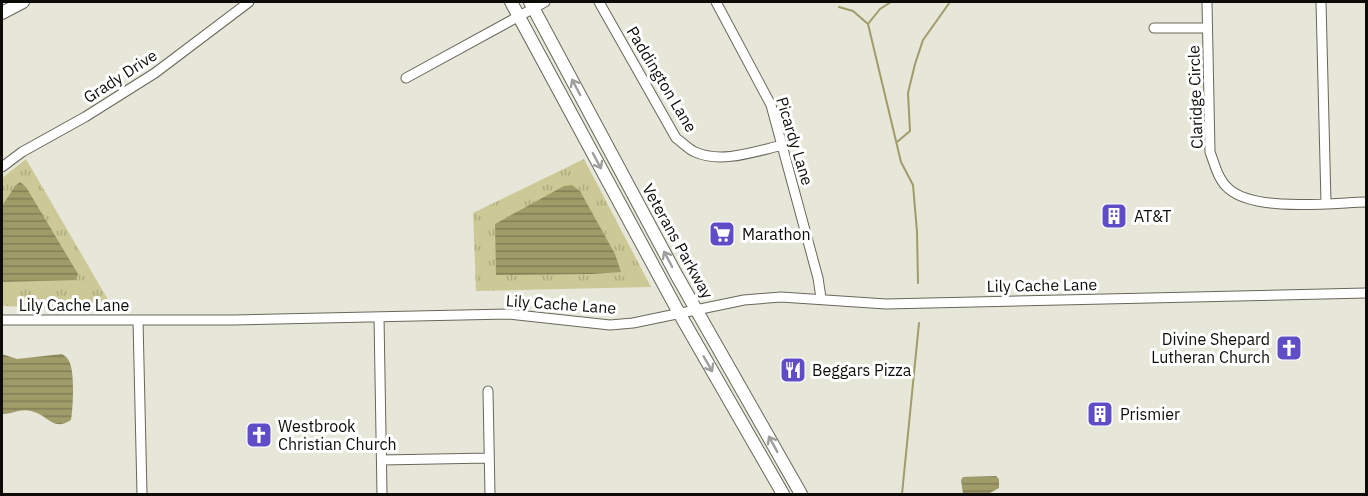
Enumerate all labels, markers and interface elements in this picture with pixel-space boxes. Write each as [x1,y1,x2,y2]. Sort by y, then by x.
street label: Paddington Lane [623,22,702,136]
street label: Grady Drive [79,45,161,107]
street label: Claridge Circle [1183,45,1207,149]
one-way arrow [570,79,582,96]
street label: Picardy Lane [772,94,818,188]
one-way arrow [592,151,603,169]
street label: Veterans Parkway [638,180,718,302]
building icon: AT&T [1099,201,1129,231]
place label: AT&T [1134,206,1171,226]
supermarket icon: Marathon [707,219,737,249]
place label: Marathon [742,224,811,244]
one-way arrow [661,250,673,268]
street label: Lily Cache Lane [987,274,1098,296]
street label: Lily Cache Lane [505,290,617,318]
street label: Lily Cache Lane [19,295,129,315]
place label: Divine Shepard Lutheran Church [1151,329,1270,367]
church icon: Divine Shepard Lutheran Church [1274,333,1304,363]
one-way arrow [703,355,715,372]
restaurant icon: Beggars Pizza [778,355,808,385]
place label: Beggars Pizza [812,360,912,380]
building icon: Prismier [1085,399,1115,429]
place label: Prismier [1120,404,1180,424]
place label: Westbrook Christian Church [278,416,397,454]
church icon: Westbrook Christian Church [244,420,274,450]
one-way arrow [766,435,778,452]

